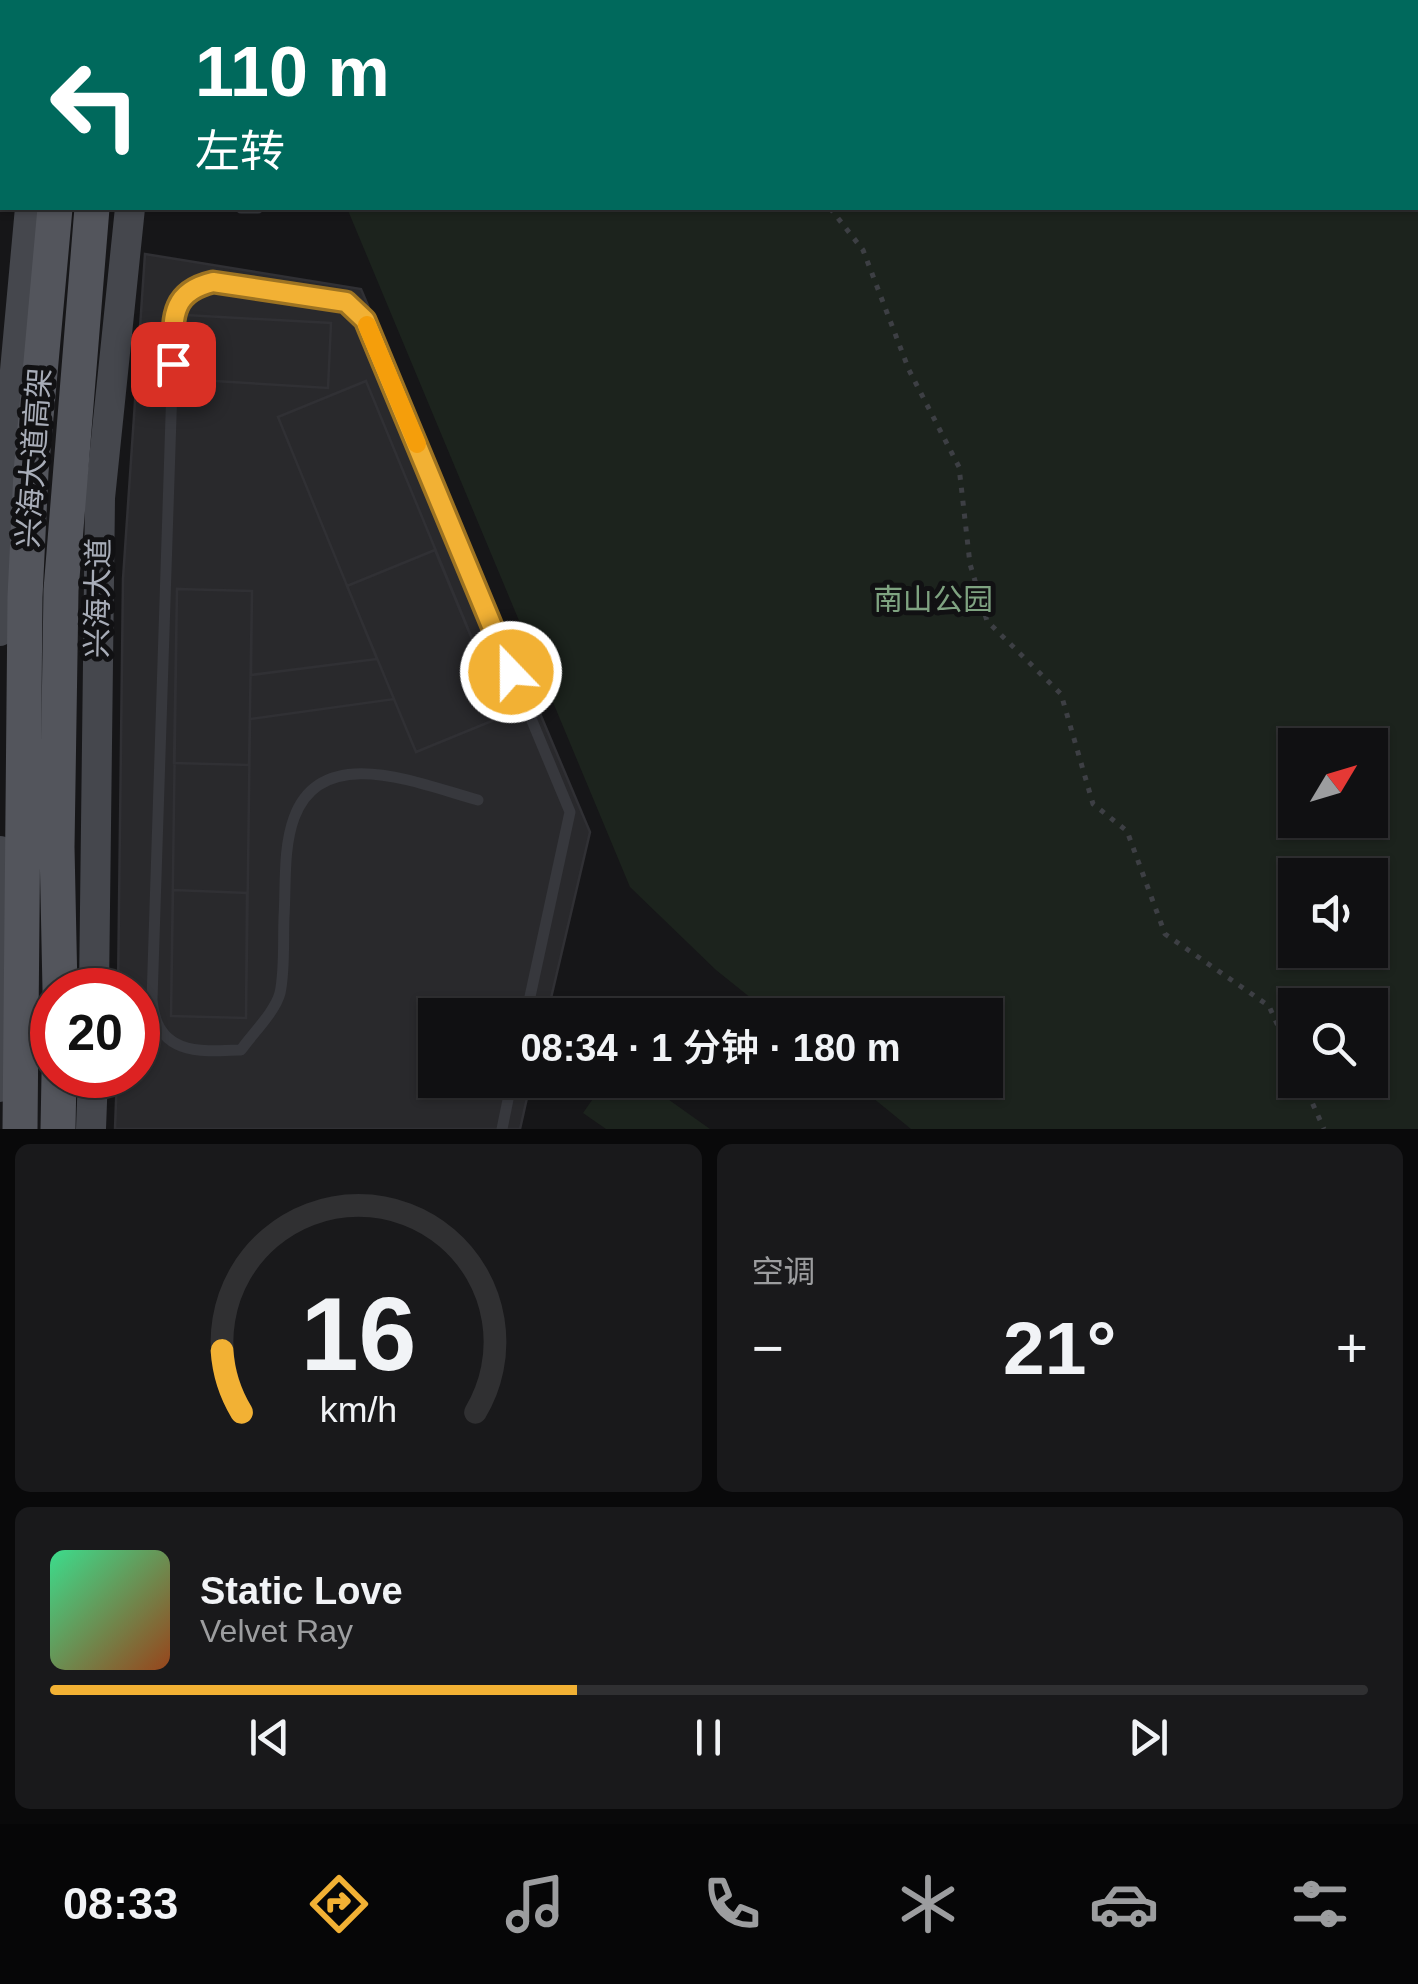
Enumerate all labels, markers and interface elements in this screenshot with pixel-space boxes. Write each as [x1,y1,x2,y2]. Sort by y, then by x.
text: 110 m [195,33,390,111]
icon: left [30,40,160,170]
text: 左转 [195,126,285,177]
pin [131,322,216,407]
icon: arrive [146,337,201,392]
street label: 兴海大道高架 [11,367,56,549]
street label: 兴海大道 [80,538,115,658]
park label: 南山公园 [873,583,993,616]
position arrow [459,620,563,724]
north arrow [1278,728,1388,838]
map controls [1278,728,1388,1098]
button: sound [1278,858,1388,968]
speed limit sign: 20 [30,968,160,1098]
button: search [1278,988,1388,1098]
text: 08:34 · 1 分钟 · 180 m [520,1027,901,1069]
text: 空调 [752,1254,816,1290]
text: 16 [300,1276,416,1392]
text: 21° [1003,1306,1116,1390]
text: − [752,1317,784,1379]
text: + [1336,1317,1368,1379]
text: km/h [320,1390,397,1430]
text: Static Love [200,1570,403,1612]
text: Velvet Ray [200,1613,353,1649]
icon: previous [242,1710,297,1765]
icon: pause [681,1710,736,1765]
icon: next [1121,1710,1176,1765]
icon: directions [304,1869,374,1939]
icon: music [500,1869,570,1939]
icon: phone [697,1869,767,1939]
icon: climate [893,1869,963,1939]
icon: car [1089,1869,1159,1939]
icon: filters [1285,1869,1355,1939]
text: 08:33 [63,1878,178,1929]

